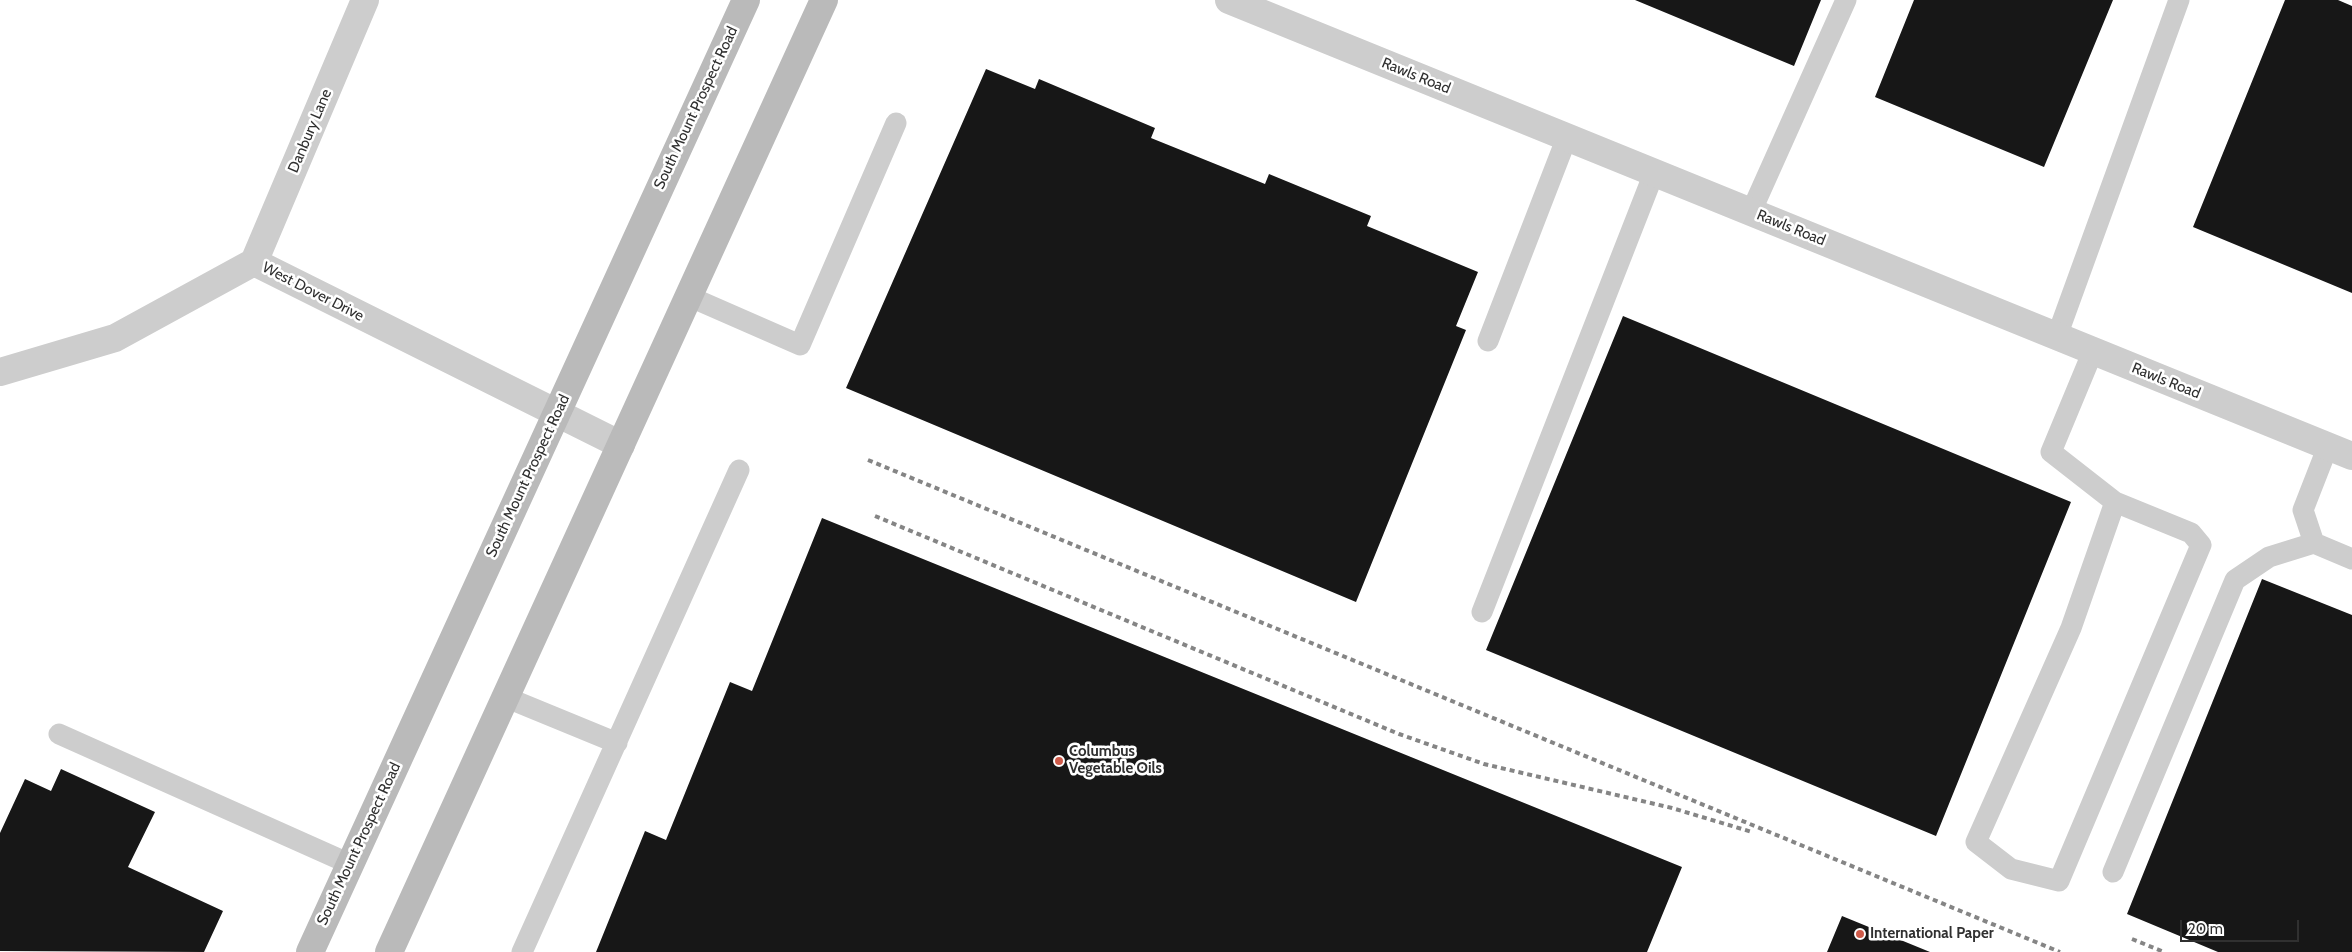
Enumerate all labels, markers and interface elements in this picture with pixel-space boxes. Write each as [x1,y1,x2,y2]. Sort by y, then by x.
street label: South Mount Prospect Road [650,24,742,192]
street label: Rawls Road [1379,54,1453,98]
street label: Danbury Lane [284,87,336,175]
street label: Rawls Road [1754,206,1828,250]
street label: West Dover Drive [259,259,367,325]
street label: Rawls Road [2129,359,2203,403]
street label: South Mount Prospect Road [482,392,574,560]
place label: Columbus Vegetable Oils [1069,743,1162,778]
marker: Columbus Vegetable Oils [1053,755,1065,767]
street label: South Mount Prospect Road [313,760,405,928]
scale bar [2182,910,2301,942]
text: 20 m [2188,920,2223,938]
place label: International Paper [1870,925,1994,943]
marker: International Paper [1854,928,1866,940]

